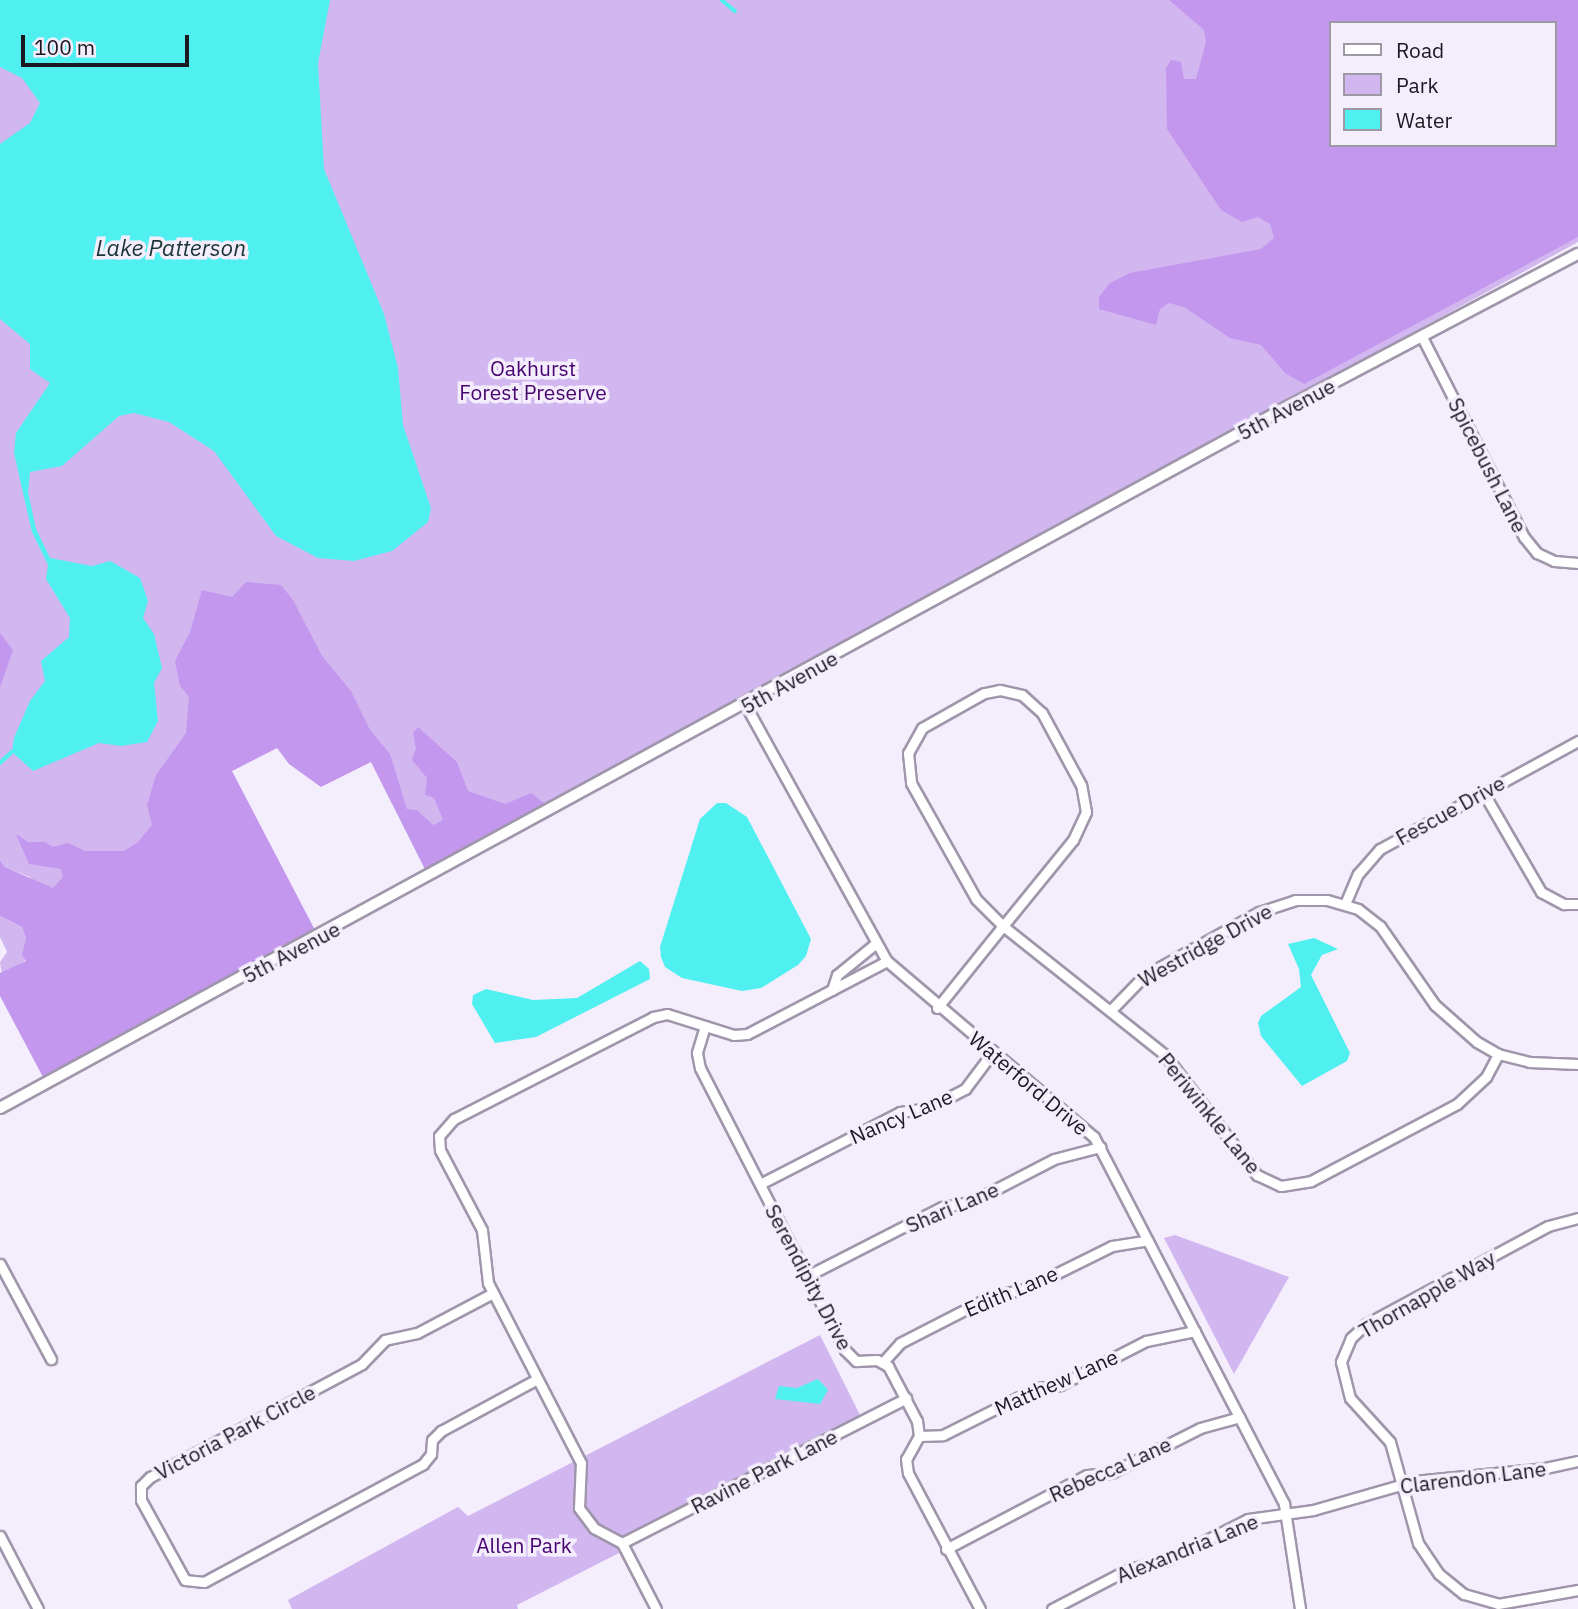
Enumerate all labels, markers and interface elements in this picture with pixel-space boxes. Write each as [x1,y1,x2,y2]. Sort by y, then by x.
scale bar [24,21,192,65]
legend [1330,21,1557,147]
text: 100 m [34,33,95,61]
text: Road [1396,36,1444,64]
text: Park [1396,71,1439,99]
text: Water [1396,106,1452,134]
water label: Lake Patterson [96,233,246,261]
park label: Oakhurst Forest Preserve [459,355,607,405]
street label: 5th Avenue [1233,373,1339,445]
street label: Spicebush Lane [1443,393,1533,537]
street label: 5th Avenue [736,645,842,719]
street label: Fescue Drive [1391,770,1509,850]
street label: Westridge Drive [1134,898,1276,992]
street label: 5th Avenue [238,916,344,988]
street label: Waterford Drive [964,1026,1094,1140]
street label: Periwinkle Lane [1153,1047,1267,1179]
street label: Nancy Lane [846,1083,956,1149]
street label: Shari Lane [902,1176,1002,1238]
street label: Serendipity Drive [760,1200,858,1354]
street label: Thornapple Way [1354,1245,1500,1343]
street label: Edith Lane [961,1260,1061,1322]
street label: Matthew Lane [990,1344,1122,1420]
street label: Victoria Park Circle [151,1379,319,1485]
street label: Ravine Park Lane [687,1423,841,1519]
street label: Rebecca Lane [1045,1431,1175,1507]
street label: Clarendon Lane [1399,1456,1547,1498]
street label: Alexandria Lane [1112,1508,1262,1588]
park label: Allen Park [476,1532,572,1558]

